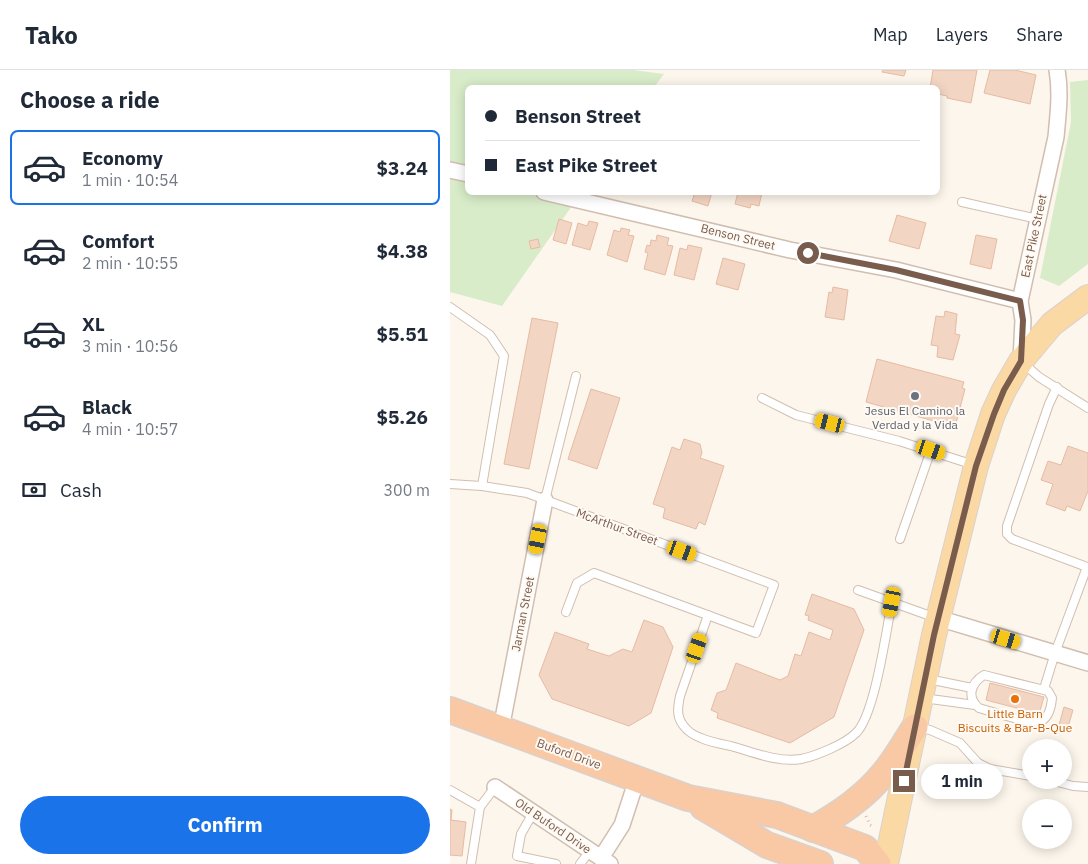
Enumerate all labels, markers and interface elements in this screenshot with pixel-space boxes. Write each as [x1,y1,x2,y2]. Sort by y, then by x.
text: Tako [25,19,78,51]
text: Map [873,23,908,46]
text: Layers [936,23,988,46]
text: Share [1016,23,1063,46]
text: Choose a ride [20,85,160,114]
text: Benson Street [515,104,641,128]
icon: car [22,145,67,190]
text: Economy [82,146,163,170]
text: East Pike Street [515,153,657,177]
text: $3.24 [376,156,428,180]
text: 1 min · 10:54 [82,170,178,190]
street label: East Pike Street [1017,193,1050,279]
street label: Benson Street [699,220,777,253]
icon: car [22,228,67,273]
text: Comfort [82,229,155,253]
text: $4.38 [376,239,428,263]
route start [797,242,819,264]
text: 2 min · 10:55 [82,253,178,273]
icon: car [22,311,67,356]
text: XL [82,312,105,336]
text: $5.51 [376,322,428,346]
text: 3 min · 10:56 [82,336,178,356]
marker: Jesus El Camino la Verdad y la Vida [909,390,921,402]
icon: car [22,394,67,439]
text: Black [82,395,132,419]
place label: Jesus El Camino la Verdad y la Vida [865,403,966,432]
text: $5.26 [376,405,428,429]
car [813,412,846,434]
text: 4 min · 10:57 [82,419,178,439]
car [914,438,947,462]
icon: cash [20,476,48,504]
text: Cash [60,478,102,502]
text: 300 m [383,480,430,500]
street label: McArthur Street [574,505,660,548]
car [527,523,548,555]
car [665,539,698,563]
street label: Jarman Street [508,575,537,653]
car [881,586,902,618]
car [989,627,1022,651]
car [685,631,708,665]
marker: Little Barn Biscuits & Bar-B-Que [1009,693,1021,705]
place label: Little Barn Biscuits & Bar-B-Que [958,706,1073,735]
street label: Buford Drive [535,735,604,772]
map controls [1022,739,1072,849]
button: + [1022,739,1072,789]
callout: 1 min [922,764,1004,798]
route end [893,770,915,792]
text: 1 min [941,771,983,791]
street label: Old Buford Drive [512,795,595,857]
button: Confirm [20,796,430,854]
button: − [1022,799,1072,849]

